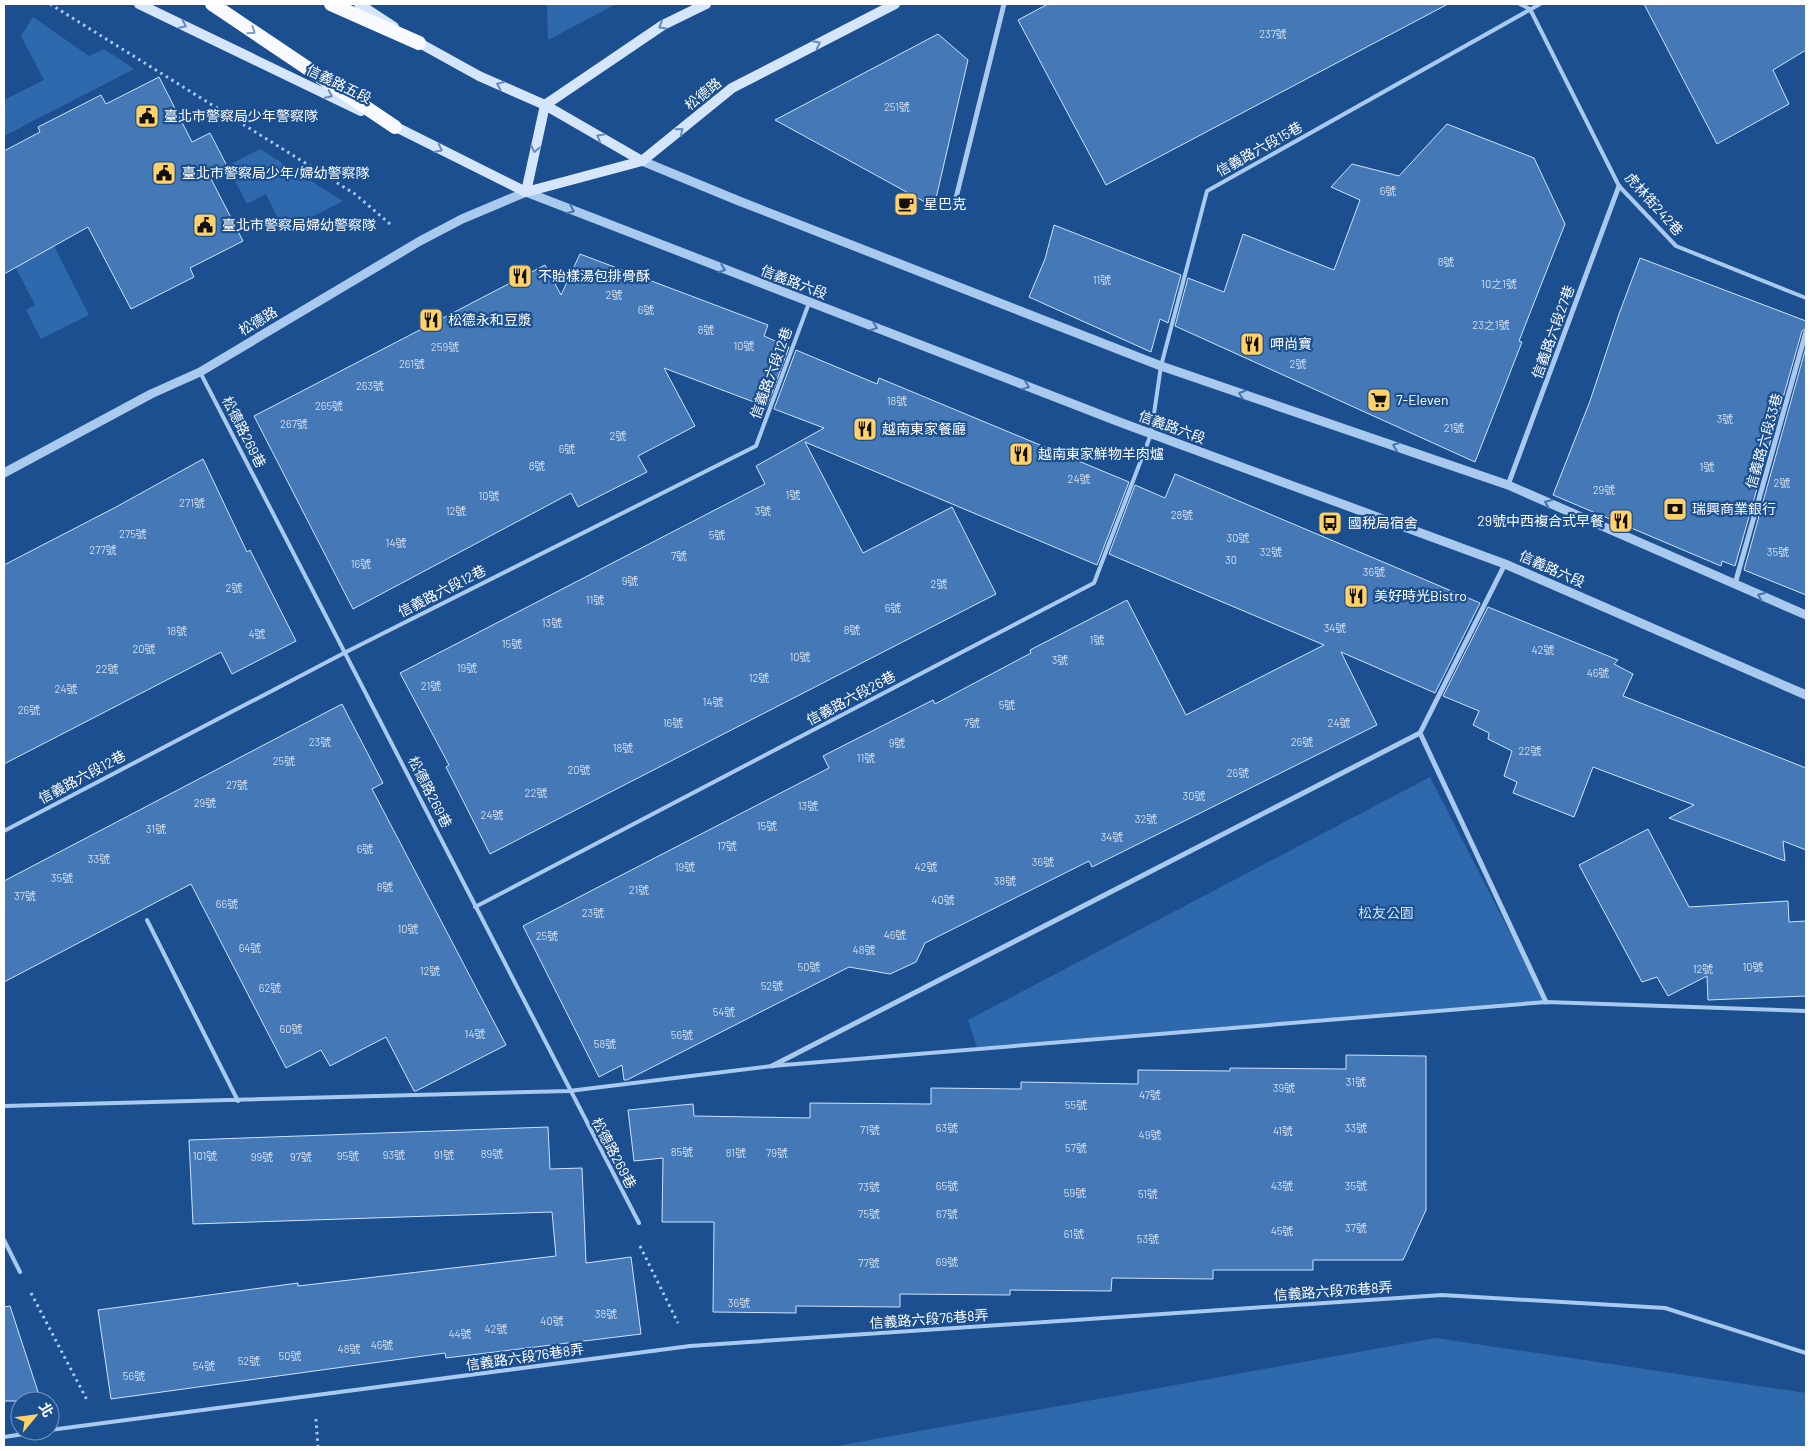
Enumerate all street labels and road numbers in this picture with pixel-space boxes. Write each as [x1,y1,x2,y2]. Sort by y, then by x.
street label: 信義路五段 [304,61,374,107]
street label: 松德路 [681,74,724,113]
street label: 信義路六段15巷 [1213,118,1305,179]
street label: 虎林街242巷 [1622,169,1687,239]
street label: 信義路六段 [758,261,830,302]
street label: 信義路六段27巷 [1528,283,1577,381]
street label: 松德路 [235,302,280,339]
street label: 信義路六段12巷 [746,325,795,421]
street label: 信義路六段33巷 [1742,391,1785,491]
street label: 松德路269巷 [219,393,270,470]
street label: 信義路六段 [1136,407,1208,446]
street label: 信義路六段 [1517,547,1588,591]
street label: 信義路六段12巷 [395,561,489,620]
street label: 信義路六段26巷 [803,667,898,728]
street label: 信義路六段12巷 [35,746,128,807]
street label: 松德路269巷 [405,753,456,830]
street label: 松德路269巷 [589,1114,640,1191]
street label: 信義路六段76巷8弄 [1273,1278,1393,1303]
street label: 信義路六段76巷8弄 [869,1306,989,1331]
street label: 信義路六段76巷8弄 [465,1340,585,1373]

